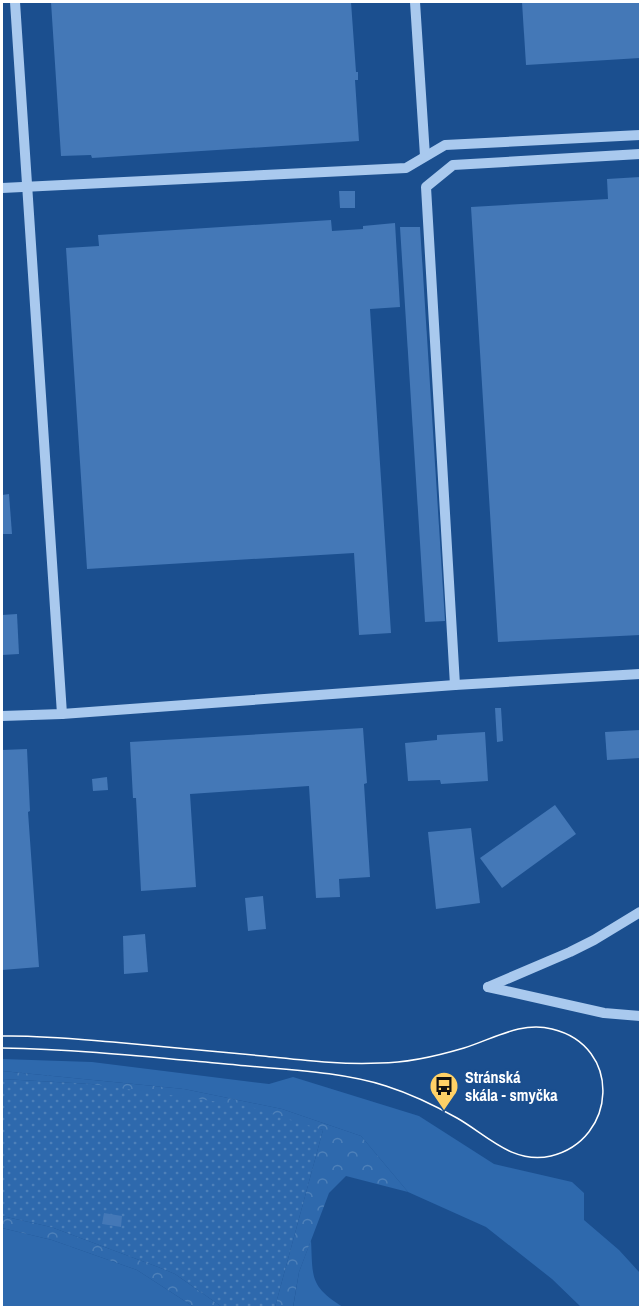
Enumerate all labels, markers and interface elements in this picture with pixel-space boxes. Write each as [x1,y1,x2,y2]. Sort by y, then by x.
place label: Stránská skála - smyčka [465,1066,558,1106]
bus stop icon: Stránská skála - smyčka [428,1070,460,1112]

